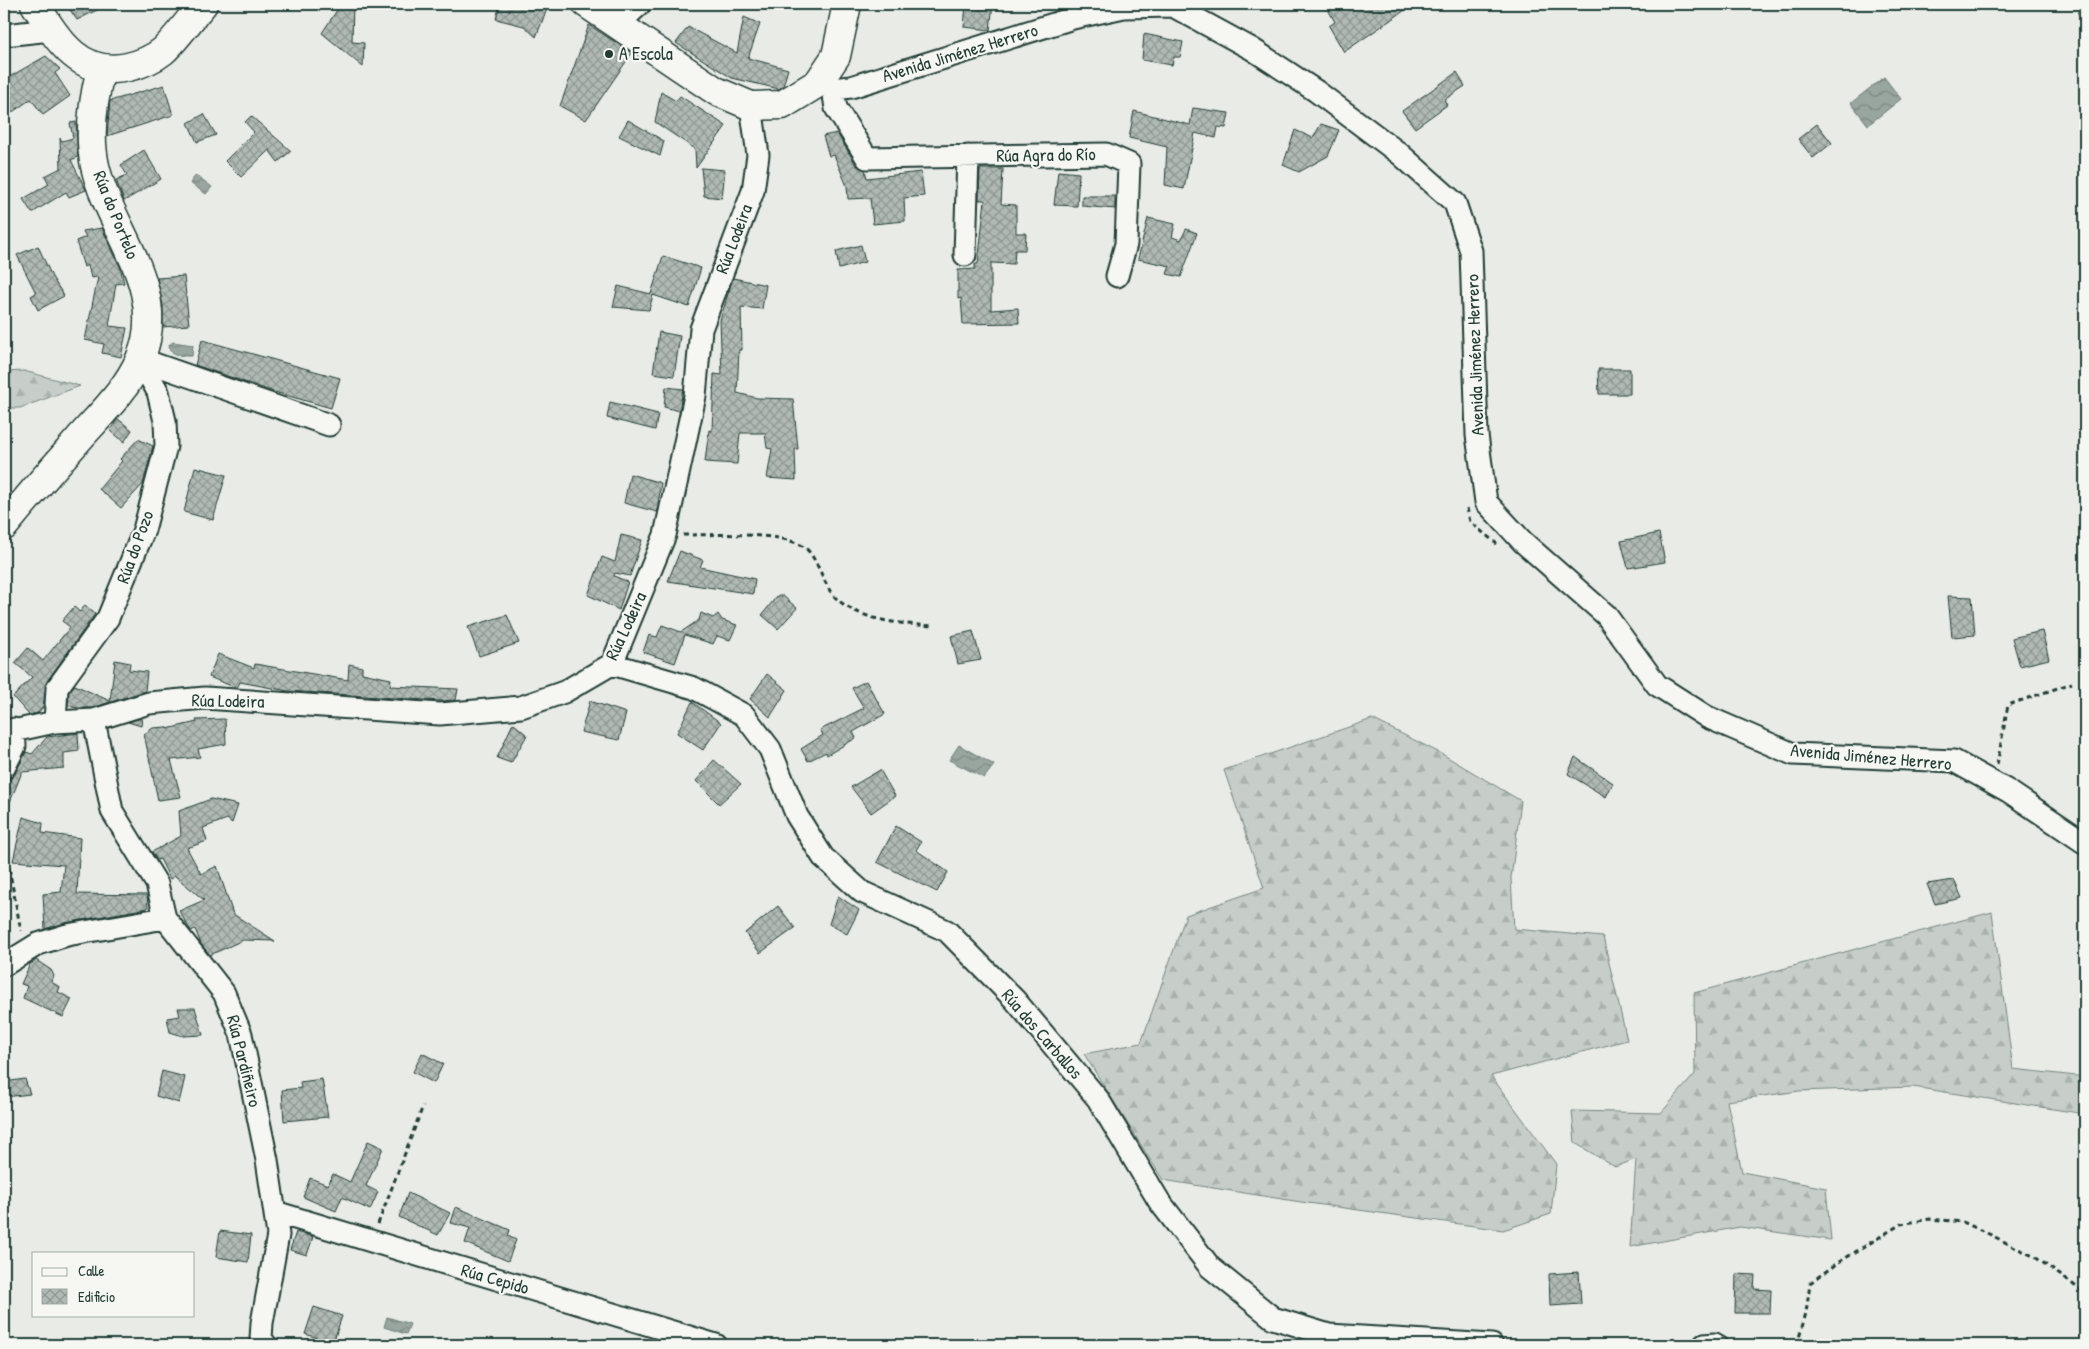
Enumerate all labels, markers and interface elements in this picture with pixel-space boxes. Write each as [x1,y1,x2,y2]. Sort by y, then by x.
street label: Avenida Jiménez Herrero [879,17,1041,88]
place label: A Escola [619,41,673,66]
marker: A Escola [603,48,615,60]
street label: Rúa Agra do Río [996,141,1096,168]
street label: Rúa do Portelo [87,167,146,263]
street label: Rúa Lodeira [709,200,758,277]
street label: Avenida Jiménez Herrero [1459,274,1490,436]
street label: Rúa do Pozo [110,507,159,587]
street label: Rúa Lodeira [599,588,652,664]
street label: Rúa Lodeira [191,687,265,714]
street label: Avenida Jiménez Herrero [1789,737,1953,776]
street label: Rúa dos Carballos [996,983,1089,1084]
street label: Rúa Pardiñeiro [221,1012,268,1109]
legend [32,1252,195,1316]
street label: Rúa Cepido [458,1257,532,1300]
text: Calle [78,1260,105,1281]
text: Edificio [78,1286,115,1307]

